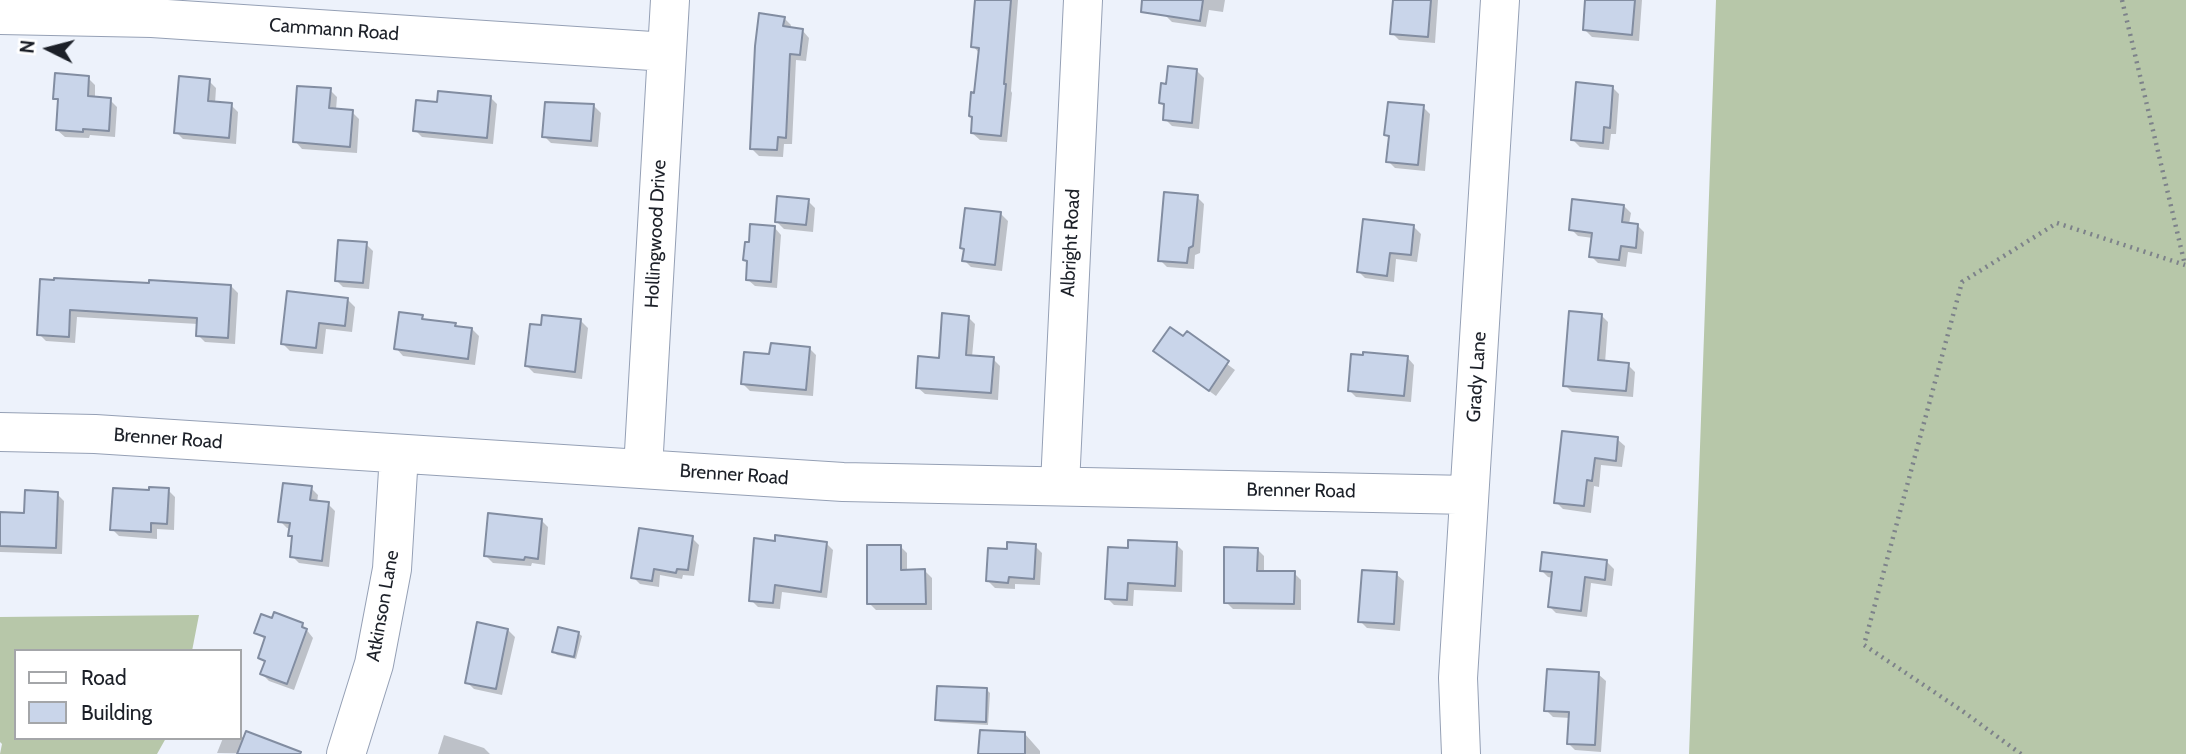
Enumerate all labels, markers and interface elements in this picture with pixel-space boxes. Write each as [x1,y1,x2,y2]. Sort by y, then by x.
north arrow [14,14,84,84]
street label: Cammann Road [268,14,400,46]
text: N [15,39,40,55]
street label: Hollingwood Drive [641,159,671,309]
street label: Albright Road [1057,188,1085,298]
street label: Grady Lane [1462,331,1492,423]
street label: Brenner Road [113,424,223,454]
street label: Brenner Road [679,460,789,490]
street label: Brenner Road [1246,479,1356,503]
street label: Atkinson Lane [362,548,404,664]
legend [14,649,242,740]
text: Road [81,665,127,690]
text: Building [81,700,152,725]

